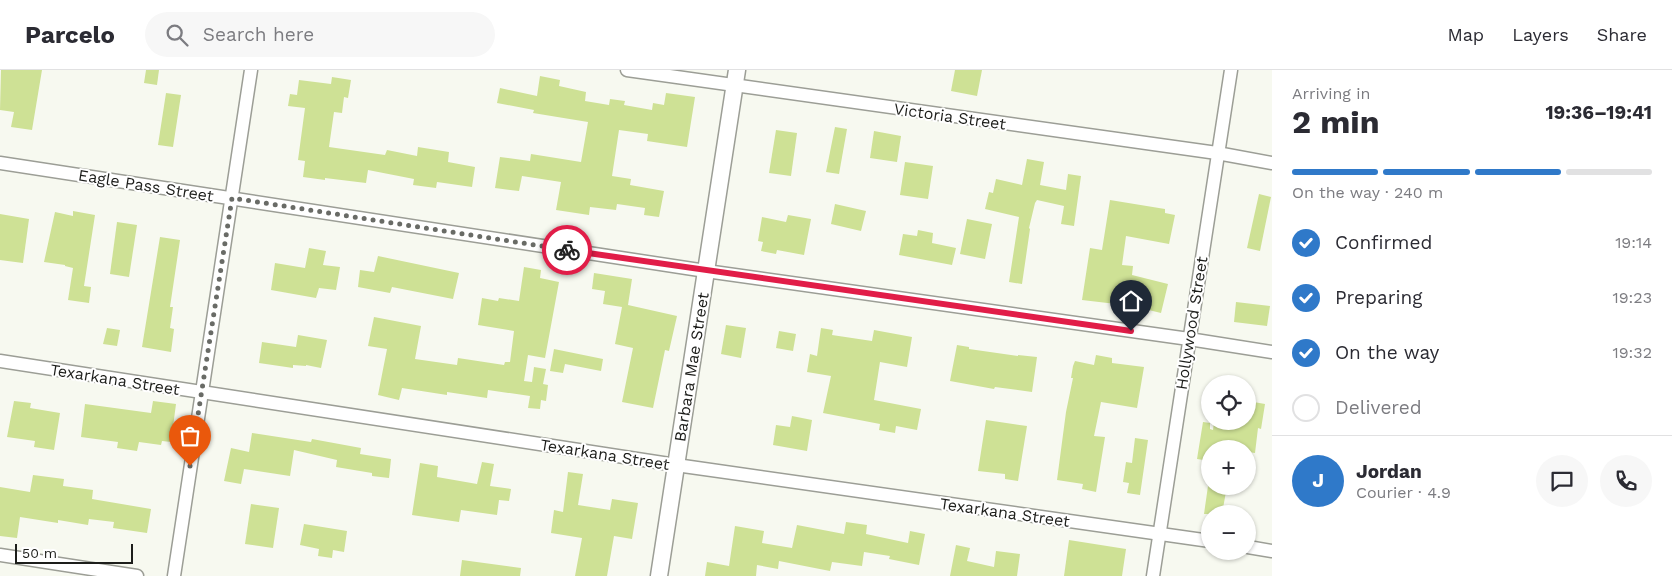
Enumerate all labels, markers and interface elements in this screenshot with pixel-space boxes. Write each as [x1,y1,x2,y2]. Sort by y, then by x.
search box [145,12,495,57]
text: Parcelo [25,21,115,49]
icon: search [163,21,191,49]
text: Search here [203,23,314,46]
text: Map [1447,24,1484,45]
text: Layers [1512,24,1569,45]
text: Share [1597,24,1647,45]
text: Arriving in [1292,84,1370,103]
street label: Victoria Street [893,99,1007,134]
text: 19:36–19:41 [1545,101,1652,124]
text: 2 min [1292,103,1380,141]
street label: Eagle Pass Street [77,165,215,206]
text: On the way · 240 m [1292,183,1443,202]
courier [542,225,592,275]
icon: check [1292,229,1320,257]
text: Confirmed [1335,231,1432,254]
text: 19:14 [1615,233,1652,252]
icon: bike [553,236,581,264]
street label: Hollywood Street [1172,255,1211,391]
pin [1110,280,1152,331]
icon: check [1292,284,1320,312]
text: Preparing [1335,286,1422,309]
icon: home [1117,287,1145,315]
text: 19:23 [1612,288,1652,307]
street label: Barbara Mae Street [670,291,713,443]
icon: check [1292,339,1320,367]
text: On the way [1335,341,1439,364]
text: 19:32 [1612,343,1652,362]
street label: Texarkana Street [49,360,181,399]
map controls [1201,375,1256,560]
button: locate [1201,375,1256,430]
text: Delivered [1335,396,1422,419]
pin [169,415,211,466]
icon: bag [176,422,204,450]
street label: Texarkana Street [539,435,671,474]
button: + [1201,440,1256,495]
button: chat [1536,455,1588,507]
button: phone [1600,455,1652,507]
text: Jordan [1356,460,1422,483]
text: J [1312,469,1324,492]
text: Courier · 4.9 [1356,483,1451,502]
street label: Texarkana Street [939,494,1071,531]
button: − [1201,505,1256,560]
scale bar [15,541,132,564]
text: 50 m [22,545,57,561]

